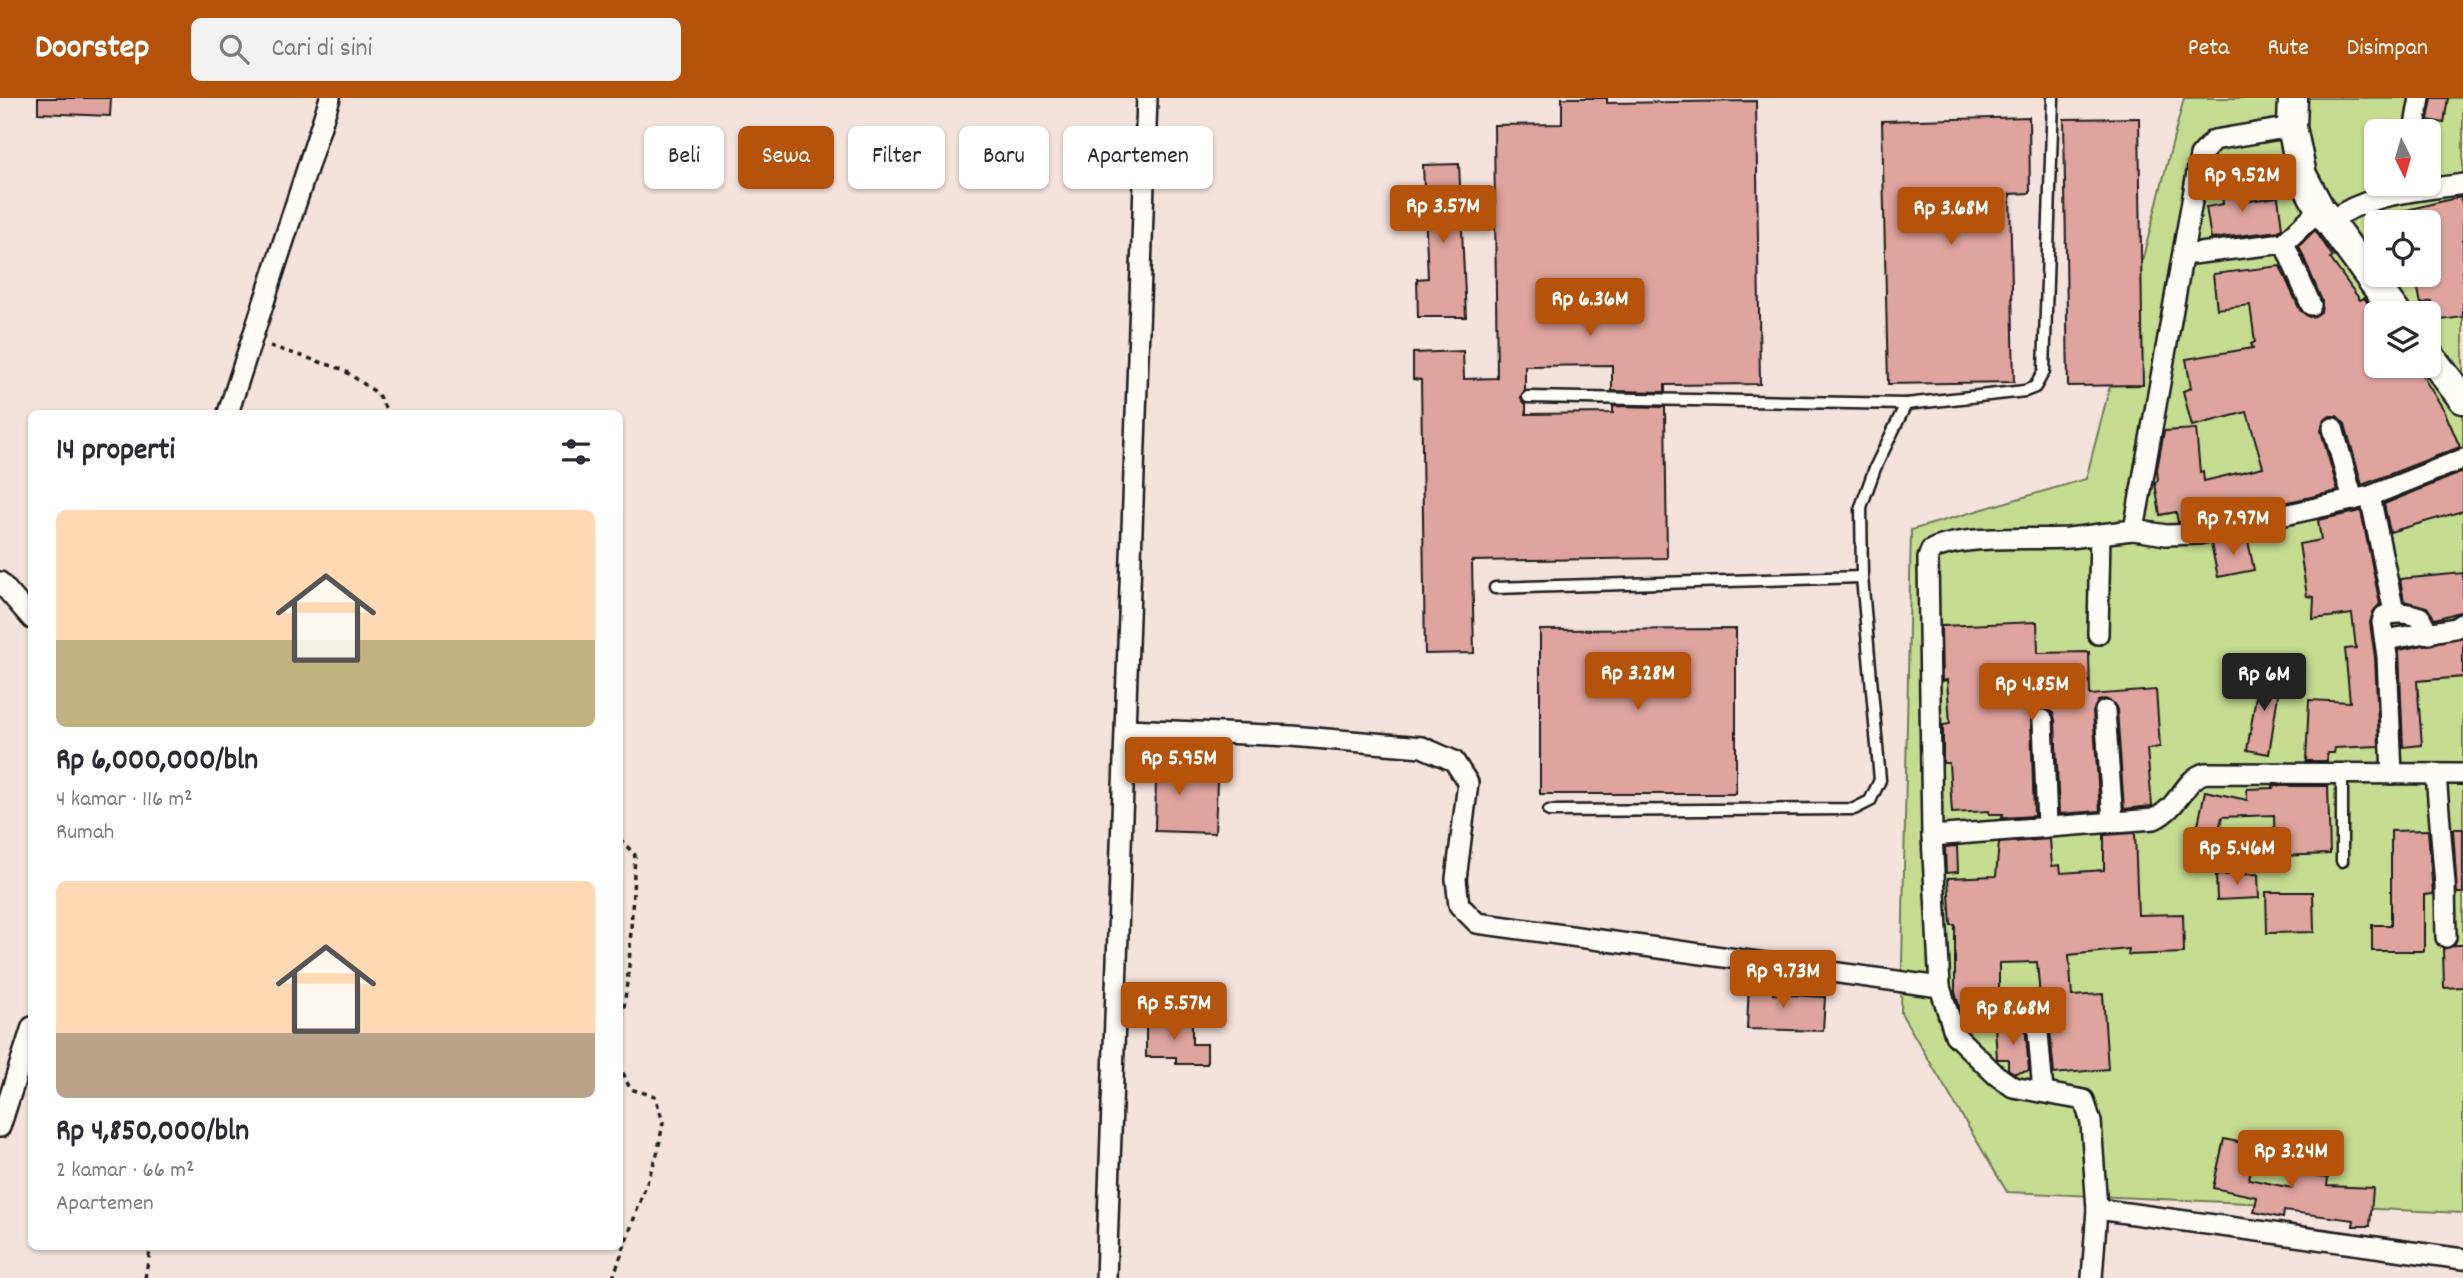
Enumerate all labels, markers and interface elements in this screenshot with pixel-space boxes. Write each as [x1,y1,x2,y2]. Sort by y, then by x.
search box [191,18,681,81]
text: Doorstep [35,26,149,73]
icon: search [215,30,253,68]
text: Cari di sini [271,31,372,68]
text: Peta [2188,32,2229,66]
text: Rute [2267,32,2309,66]
text: Disimpan [2347,32,2428,66]
north arrow [2364,119,2441,196]
map controls [2364,119,2441,378]
chip: Beli [644,126,724,189]
chip: Sewa [738,126,834,189]
chip: Filter [848,126,945,189]
chip: Baru [959,126,1049,189]
chip: Apartemen [1063,126,1213,189]
pin: Rp 9.52M [2170,155,2314,214]
text: Rp 9.52M [2204,160,2280,193]
pin: Rp 3.57M [1371,186,1515,245]
pin: Rp 3.68M [1879,188,2023,247]
text: Rp 3.57M [1406,191,1480,224]
text: Rp 3.68M [1913,193,1989,226]
button: locate [2364,210,2441,287]
pin: Rp 6.36M [1518,278,1662,338]
text: Rp 6.36M [1551,284,1629,317]
button: layers [2364,301,2441,378]
text: 14 properti [56,431,175,474]
icon: filters [557,433,595,471]
pin: Rp 7.97M [2161,498,2305,557]
text: Rp 7.97M [2197,503,2269,536]
icon: home [263,555,389,681]
pin: Rp 3.28M [1566,652,1710,712]
pin: Rp 6M [2215,654,2313,713]
text: Rp 3.28M [1601,658,1675,691]
text: Rp 6M [2238,659,2290,692]
pin: Rp 4.85M [1960,664,2104,723]
text: Rp 4.85M [1995,669,2069,702]
pin: Rp 5.95M [1107,738,1251,797]
text: Rp 6,000,000/bln [56,741,258,784]
text: Rp 5.95M [1141,743,1217,776]
text: 4 kamar · 116 m² [56,784,193,817]
text: Rumah [56,817,114,850]
pin: Rp 5.46M [2165,828,2309,887]
text: Rp 5.46M [2199,833,2275,866]
icon: home [263,926,389,1052]
pin: Rp 9.73M [1711,950,1855,1010]
text: Rp 9.73M [1746,956,1820,989]
pin: Rp 5.57M [1102,982,1246,1042]
text: Rp 5.57M [1137,988,1211,1021]
pin: Rp 8.68M [1941,988,2085,1047]
text: Rp 8.68M [1976,993,2050,1026]
text: Rp 4,850,000/bln [56,1112,249,1155]
pin: Rp 3.24M [2219,1130,2363,1190]
text: Rp 3.24M [2254,1136,2328,1169]
text: 2 kamar · 66 m² [56,1155,194,1188]
text: Apartemen [56,1188,154,1221]

